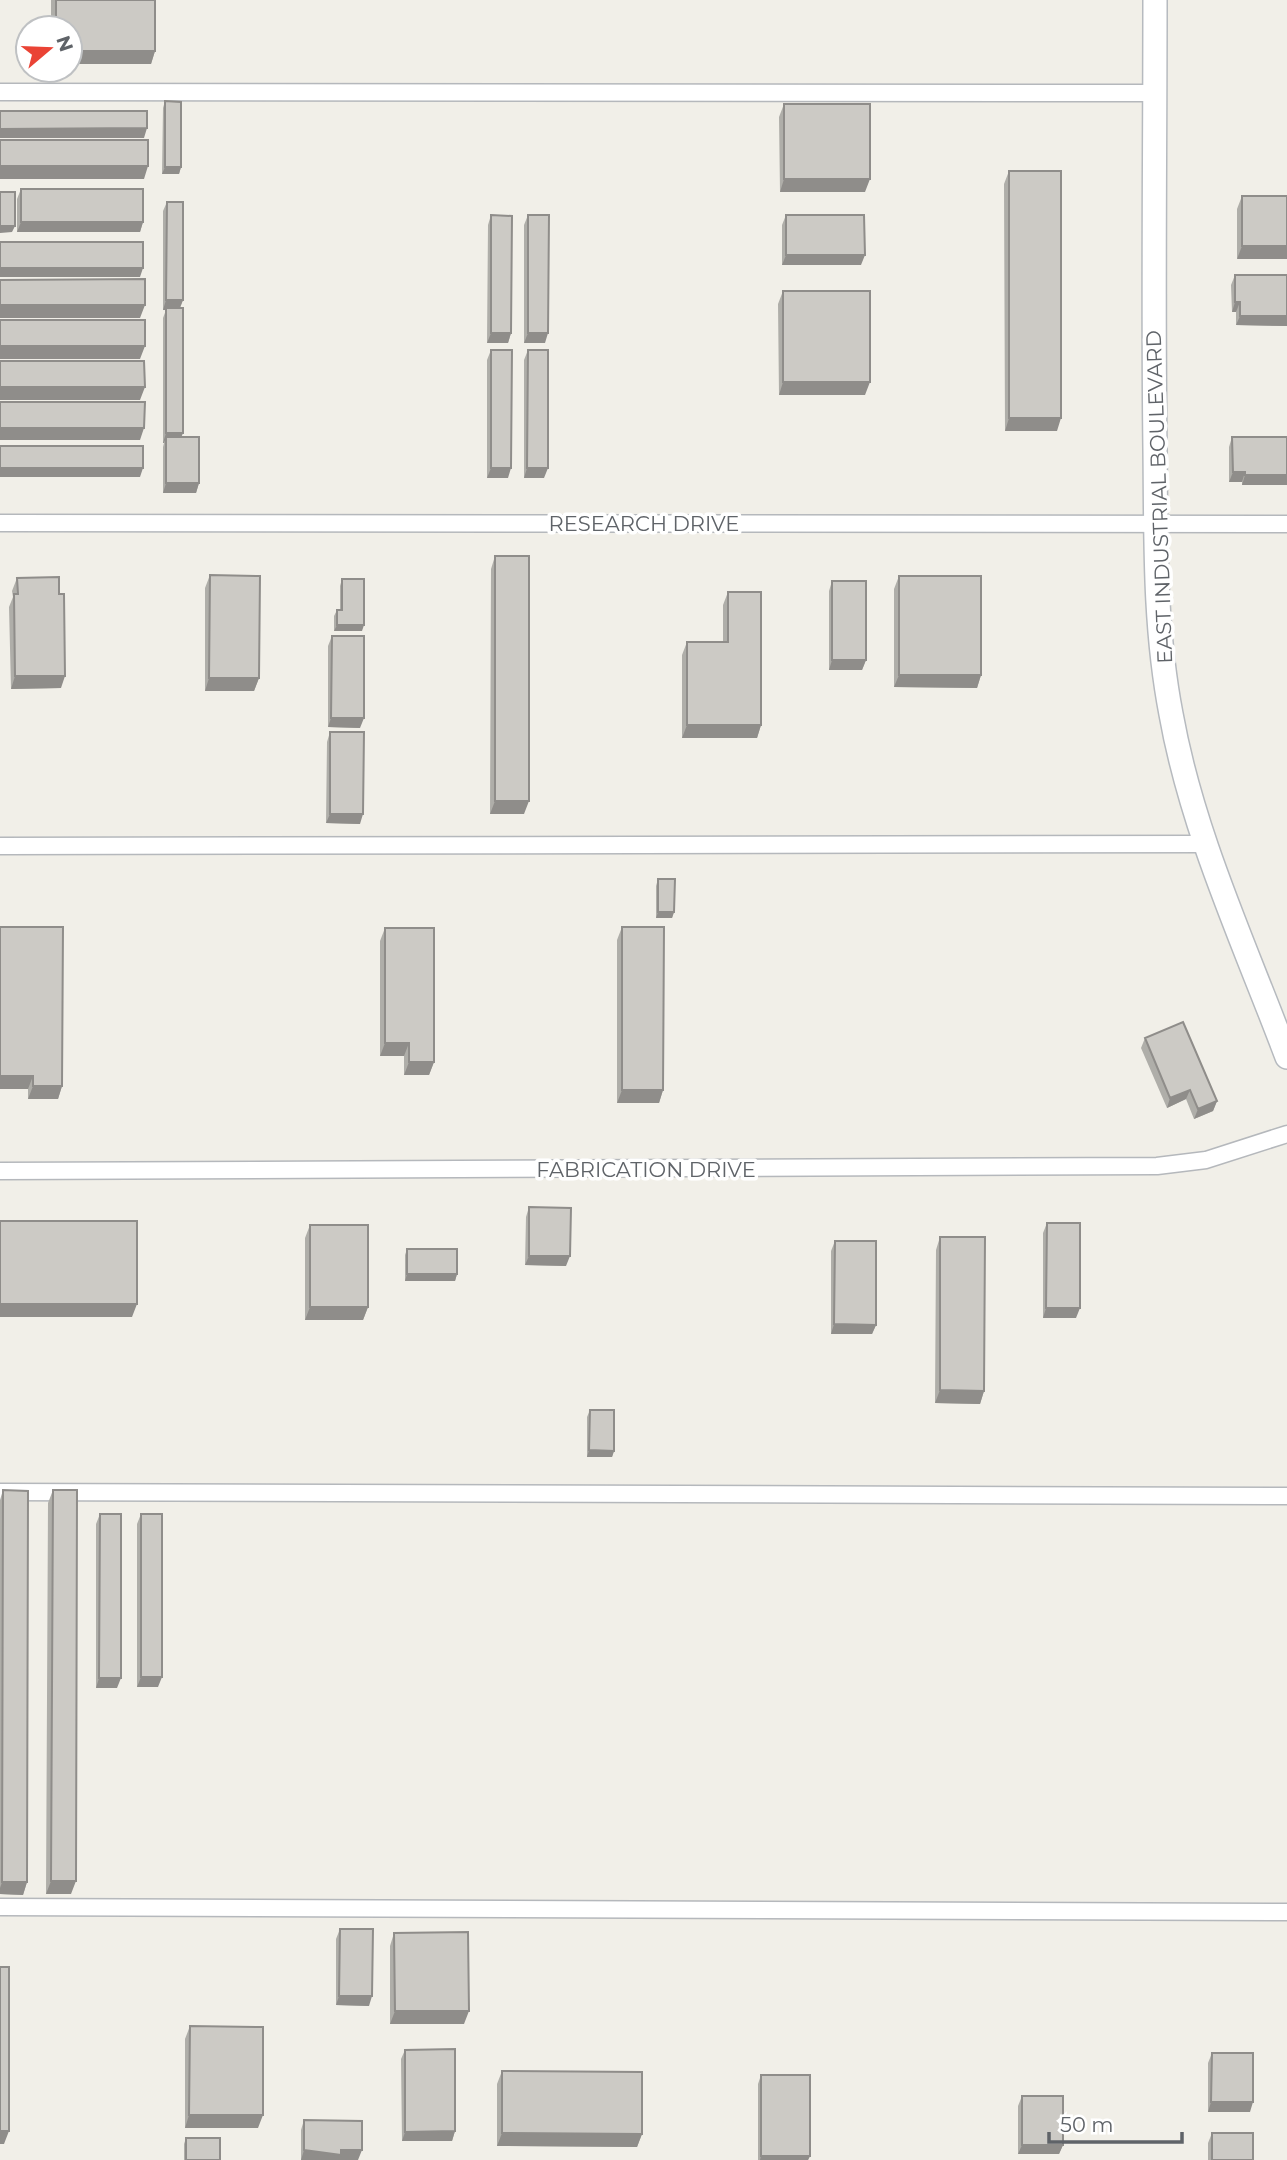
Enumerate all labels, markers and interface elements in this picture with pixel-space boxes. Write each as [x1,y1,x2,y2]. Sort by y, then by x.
north arrow [14,14,84,84]
text: N [51,33,78,55]
street label: EAST INDUSTRIAL BOULEVARD [1141,330,1177,664]
street label: RESEARCH DRIVE [549,511,739,536]
street label: FABRICATION DRIVE [536,1157,756,1182]
scale bar [1049,2100,1182,2144]
text: 50 m [1060,2112,1114,2137]

